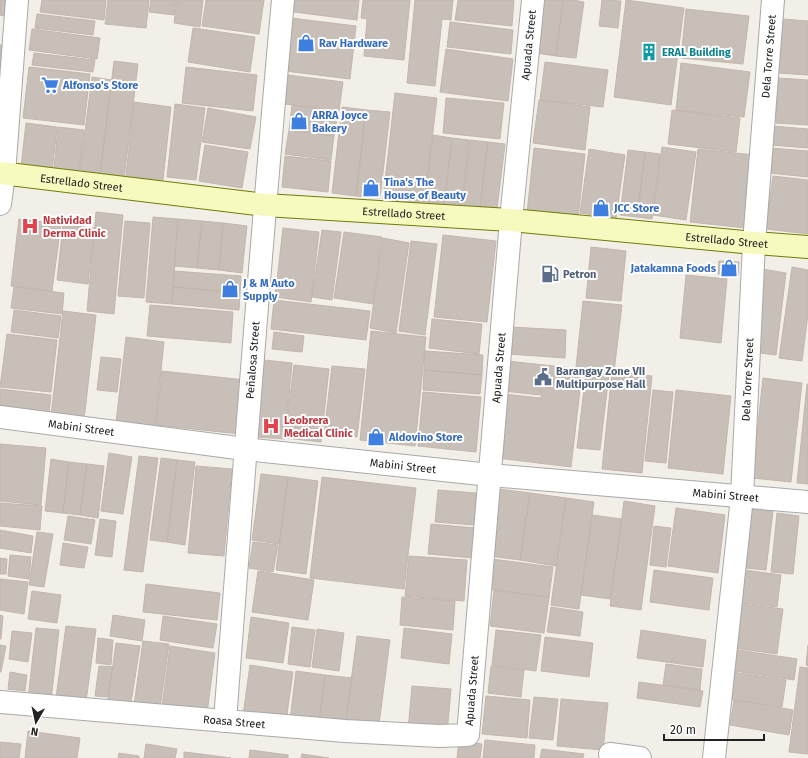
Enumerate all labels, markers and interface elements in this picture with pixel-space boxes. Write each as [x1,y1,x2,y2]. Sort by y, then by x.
street label: Apuada Street [519,9,538,81]
street label: Dela Torre Street [759,14,778,99]
shop icon: Rav Hardware [296,33,316,53]
place label: Rav Hardware [319,37,388,50]
building icon: ERAL Building [639,42,659,62]
place label: ERAL Building [662,46,732,59]
supermarket icon: Alfonso's Store [40,75,60,95]
place label: Alfonso's Store [62,79,138,92]
place label: ARRA Joyce Bakery [311,109,368,135]
shop icon: ARRA Joyce Bakery [289,111,309,131]
street label: Estrellado Street [39,171,123,194]
place label: Tina's The House of Beauty [384,176,466,202]
shop icon: Tina's The House of Beauty [361,178,381,198]
shop icon: JCC Store [591,198,611,218]
place label: JCC Store [613,202,659,215]
street label: Estrellado Street [362,204,446,222]
place label: Natividad Derma Clinic [43,214,107,240]
hospital icon: Natividad Derma Clinic [20,216,40,236]
street label: Estrellado Street [685,230,769,251]
shop icon: Jatakamna Foods [719,258,739,278]
place label: Jatakamna Foods [629,262,717,275]
fuel station icon: Petron [540,264,560,284]
place label: Petron [563,268,596,281]
place label: J & M Auto Supply [242,277,295,303]
shop icon: J & M Auto Supply [220,279,240,299]
street label: Peñalosa Street [243,321,262,399]
street label: Apuada Street [489,332,508,403]
street label: Dela Torre Street [739,338,756,422]
place label: Barangay Zone VII Multipurpose Hall [556,365,646,391]
public building icon: Barangay Zone VII Multipurpose Hall [533,367,553,387]
place label: Leobrera Medical Clinic [284,414,353,440]
hospital icon: Leobrera Medical Clinic [261,416,281,436]
street label: Mabini Street [47,417,115,438]
shop icon: Aldovino Store [366,427,386,447]
place label: Aldovino Store [388,431,463,444]
street label: Mabini Street [369,456,437,476]
street label: Mabini Street [692,486,759,504]
street label: Apuada Street [462,655,481,726]
north arrow [16,702,56,742]
street label: Roasa Street [202,713,266,731]
scale bar [664,716,764,742]
text: 20 m [670,723,696,737]
text: N [30,724,39,738]

